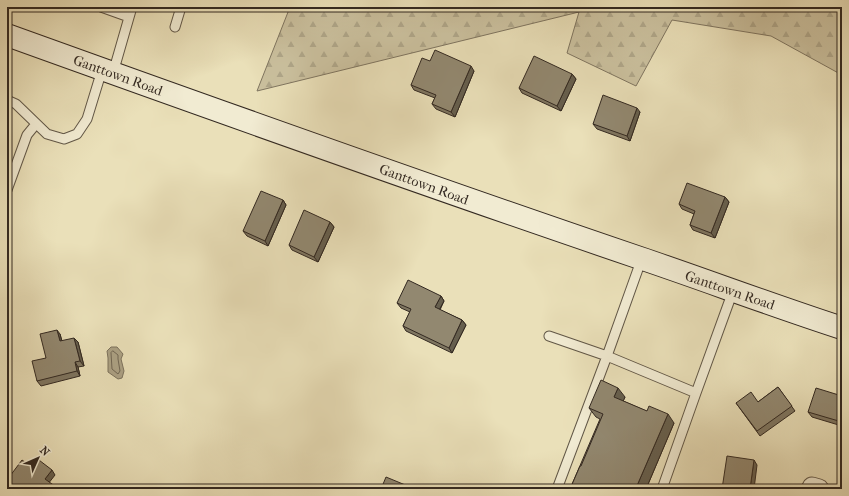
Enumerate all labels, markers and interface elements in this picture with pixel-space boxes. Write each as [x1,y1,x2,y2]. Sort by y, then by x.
street label: Ganttown Road [71,51,165,100]
street label: Ganttown Road [377,160,471,209]
street label: Ganttown Road [683,267,777,314]
north arrow [18,438,58,478]
text: N [37,444,53,459]

